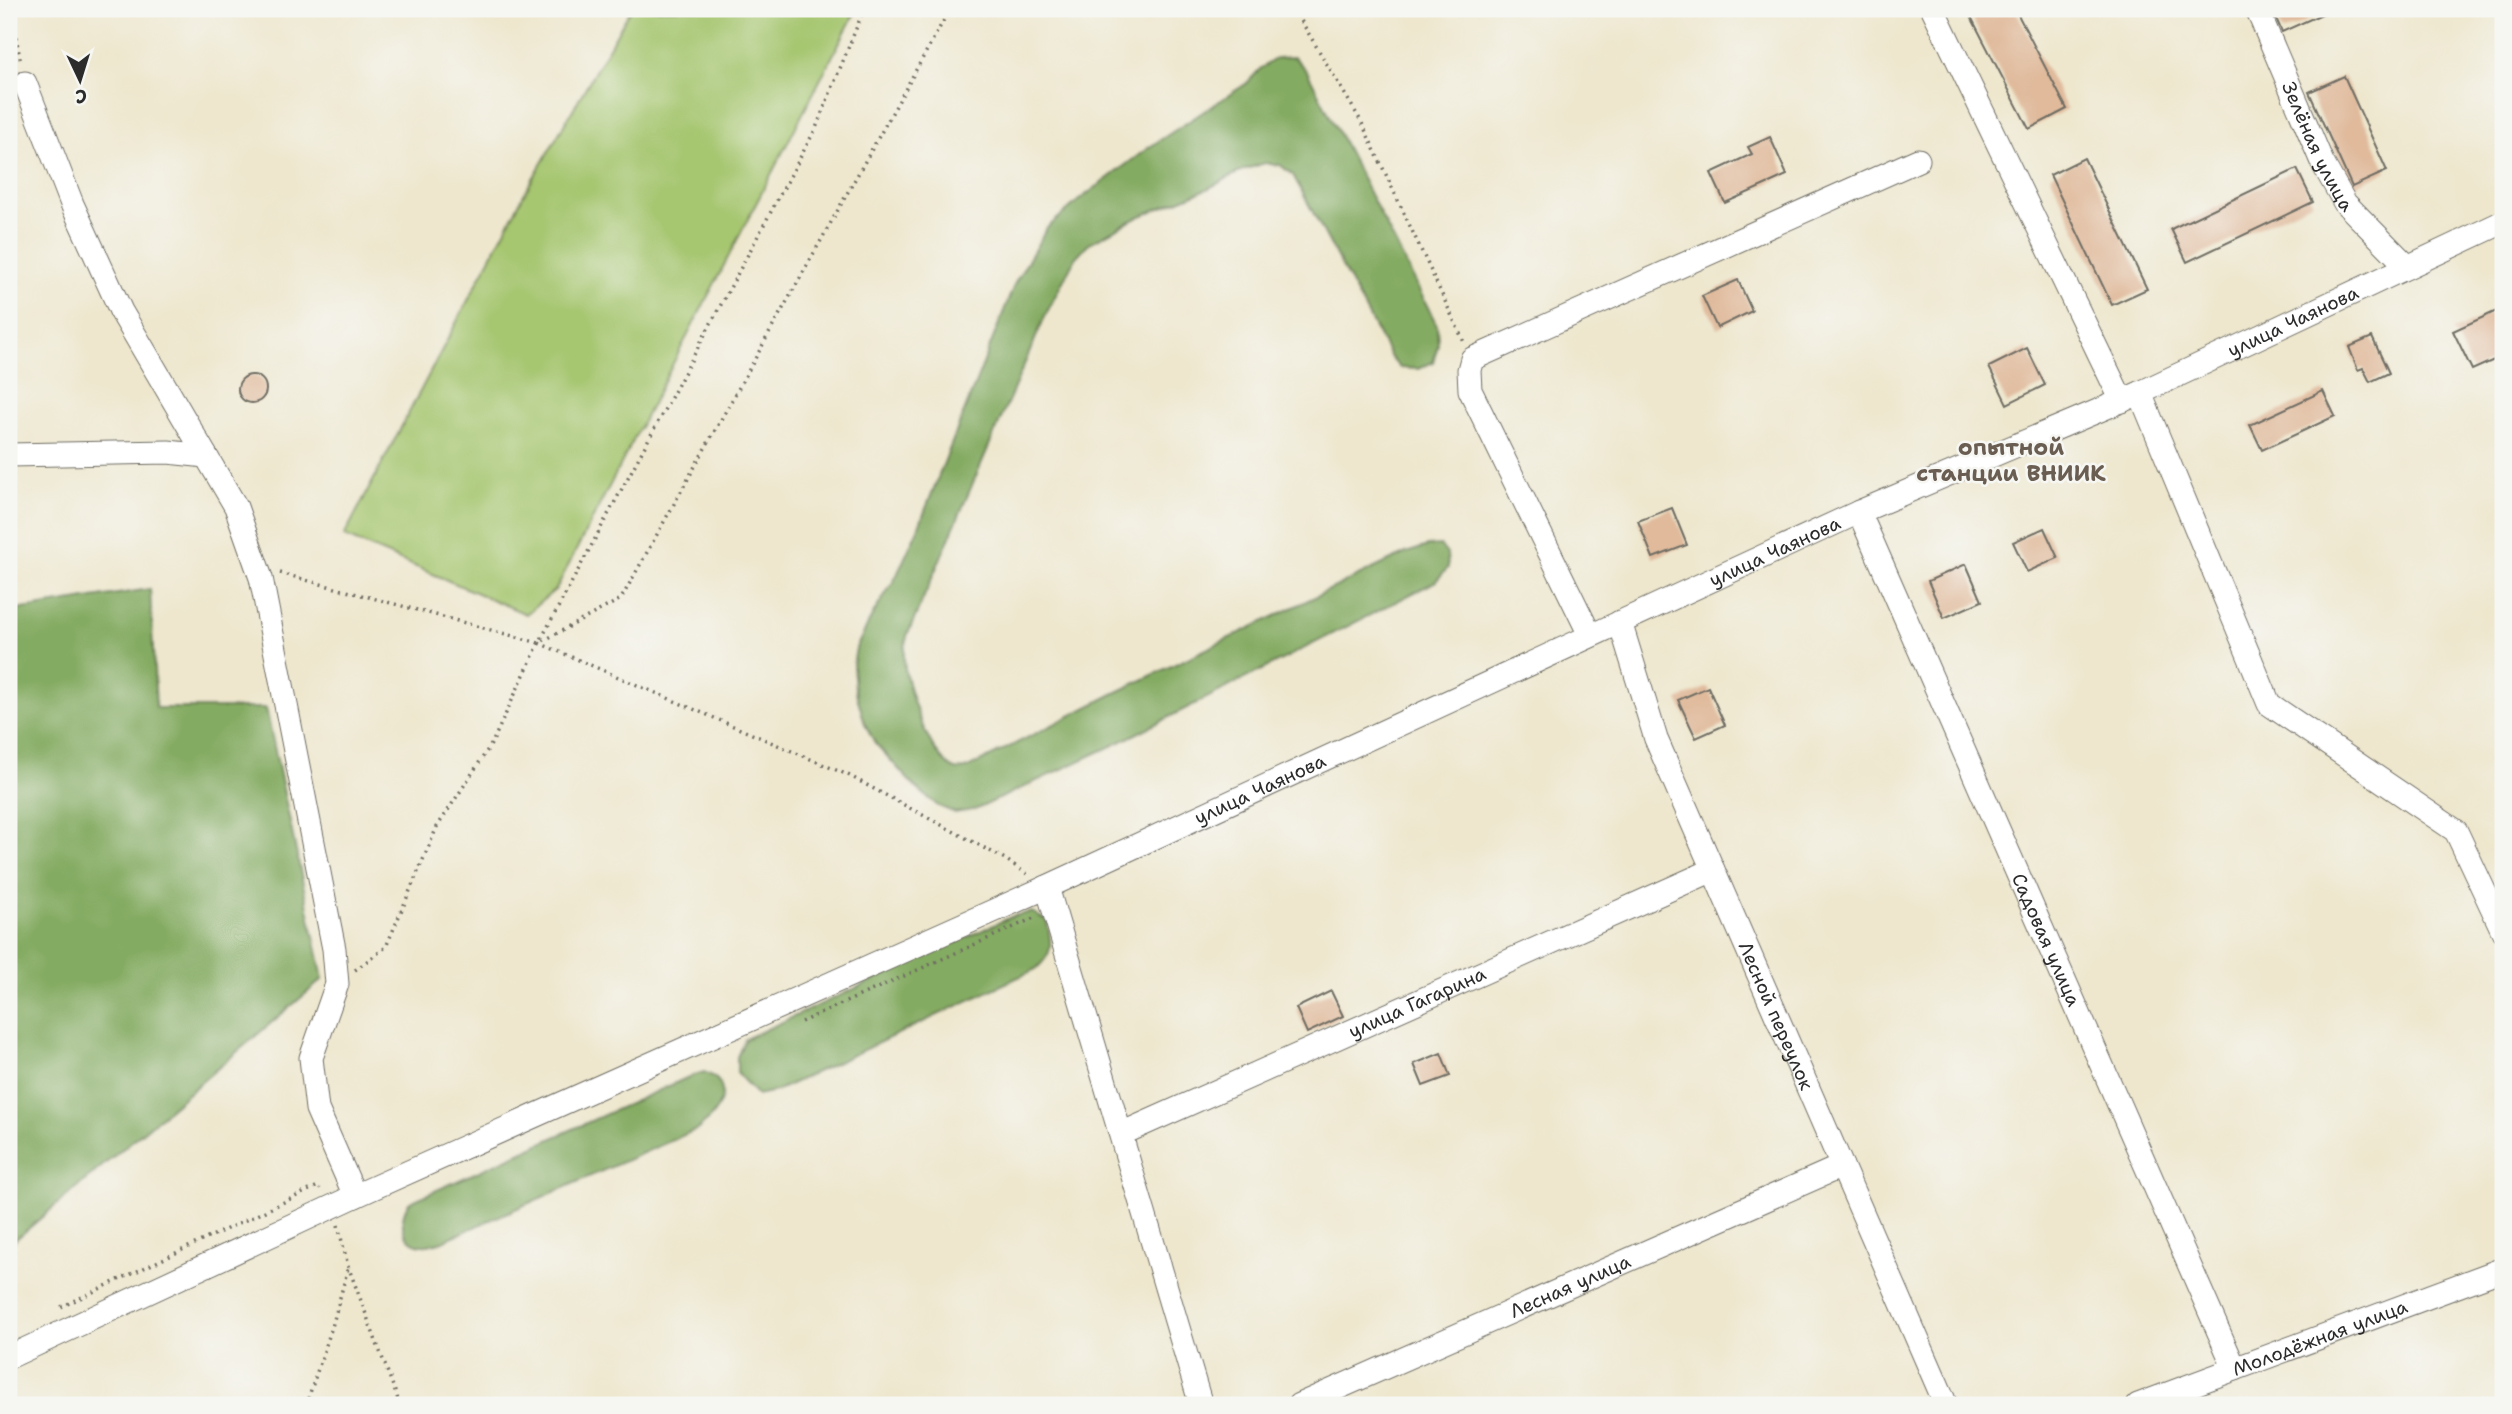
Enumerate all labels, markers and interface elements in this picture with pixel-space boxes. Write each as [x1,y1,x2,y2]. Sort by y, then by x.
north arrow [46,46,116,116]
street label: Зелёная улица [2277,78,2359,217]
text: С [74,84,88,109]
street label: улица Чаянова [2223,279,2363,363]
district label: опытной станции ВНИИК [1916,432,2106,488]
street label: улица Чаянова [1705,510,1845,592]
street label: улица Чаянова [1190,747,1330,830]
street label: Садовая улица [2006,869,2087,1010]
street label: Лесной переулок [1733,937,1820,1094]
street label: улица Гагарина [1344,960,1490,1044]
street label: Лесная улица [1506,1248,1634,1323]
street label: Молодёжная улица [2229,1293,2411,1381]

